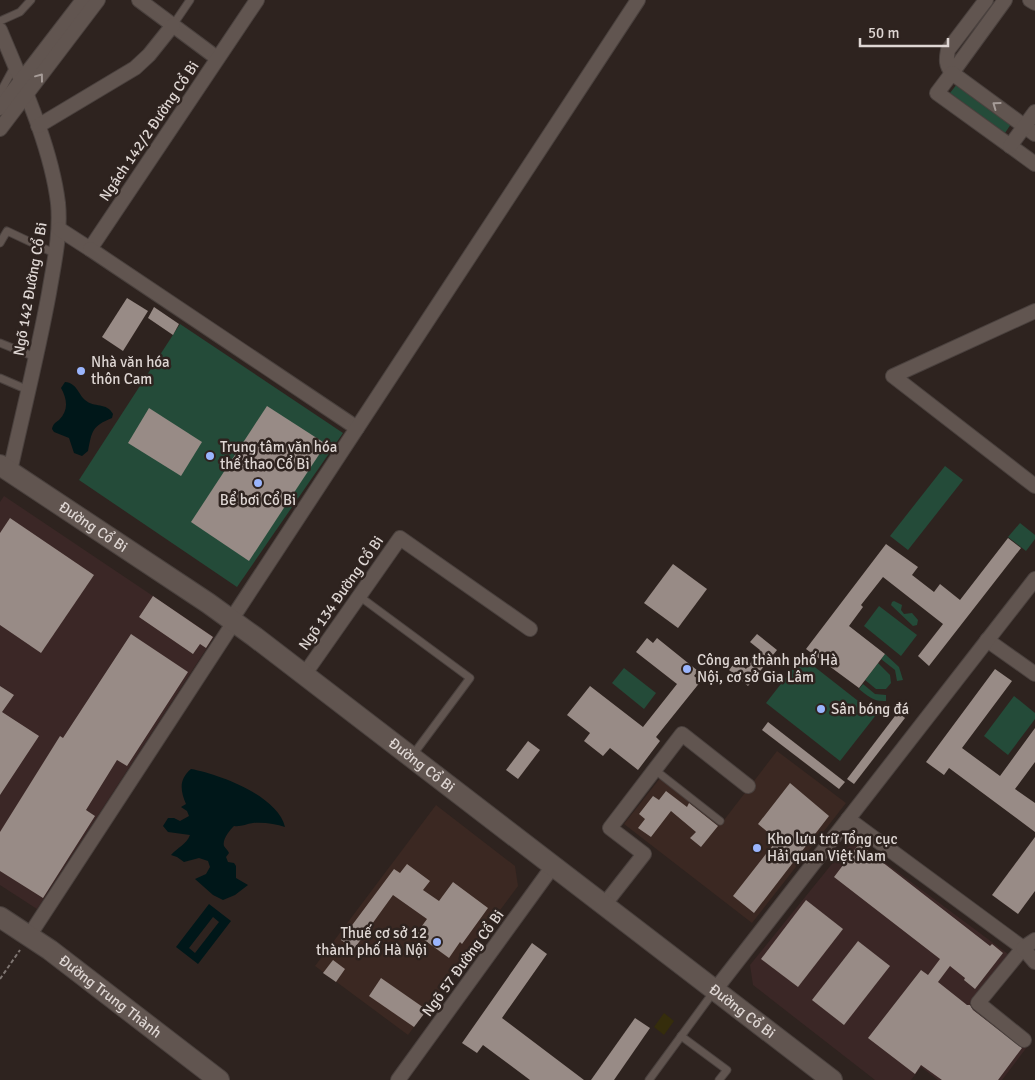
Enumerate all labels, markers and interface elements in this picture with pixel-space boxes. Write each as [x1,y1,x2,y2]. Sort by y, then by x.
scale bar [860,15,948,47]
text: 50 m [868,24,899,42]
street label: Ngách 142/2 Đường Cổ Bi [95,58,203,204]
one-way arrow [34,73,43,83]
one-way arrow [992,102,1002,111]
street label: Ngõ 142 Đường Cổ Bi [9,221,51,357]
place label: Nhà văn hóa thôn Cam [91,353,170,388]
marker: Nhà văn hóa thôn Cam [75,365,87,377]
place label: Trung tâm văn hóa thể thao Cổ Bi [220,438,337,473]
marker: Trung tâm văn hóa thể thao Cổ Bi [204,450,216,462]
marker: Bể bơi Cổ Bi [252,477,264,489]
place label: Bể bơi Cổ Bi [220,491,296,509]
street label: Đường Cổ Bi [56,498,131,556]
street label: Ngõ 134 Đường Cổ Bi [295,532,387,654]
place label: Công an thành phố Hà Nội, cơ sở Gia Lâm [697,651,838,686]
marker: Công an thành phố Hà Nội, cơ sở Gia Lâm [681,663,693,675]
place label: Sân bóng đá [831,700,909,718]
marker: Sân bóng đá [815,703,827,715]
street label: Đường Cổ Bi [385,734,459,796]
place label: Kho lưu trữ Tổng cục Hải quan Việt Nam [767,830,898,865]
marker: Kho lưu trữ Tổng cục Hải quan Việt Nam [751,842,763,854]
street label: Ngõ 57 Đường Cổ Bi [418,906,508,1020]
place label: Thuế cơ sở 12 thành phố Hà Nội [316,924,427,959]
marker: Thuế cơ sở 12 thành phố Hà Nội [431,936,443,948]
street label: Đường Trung Thành [55,951,165,1042]
street label: Đường Cổ Bi [706,980,779,1042]

